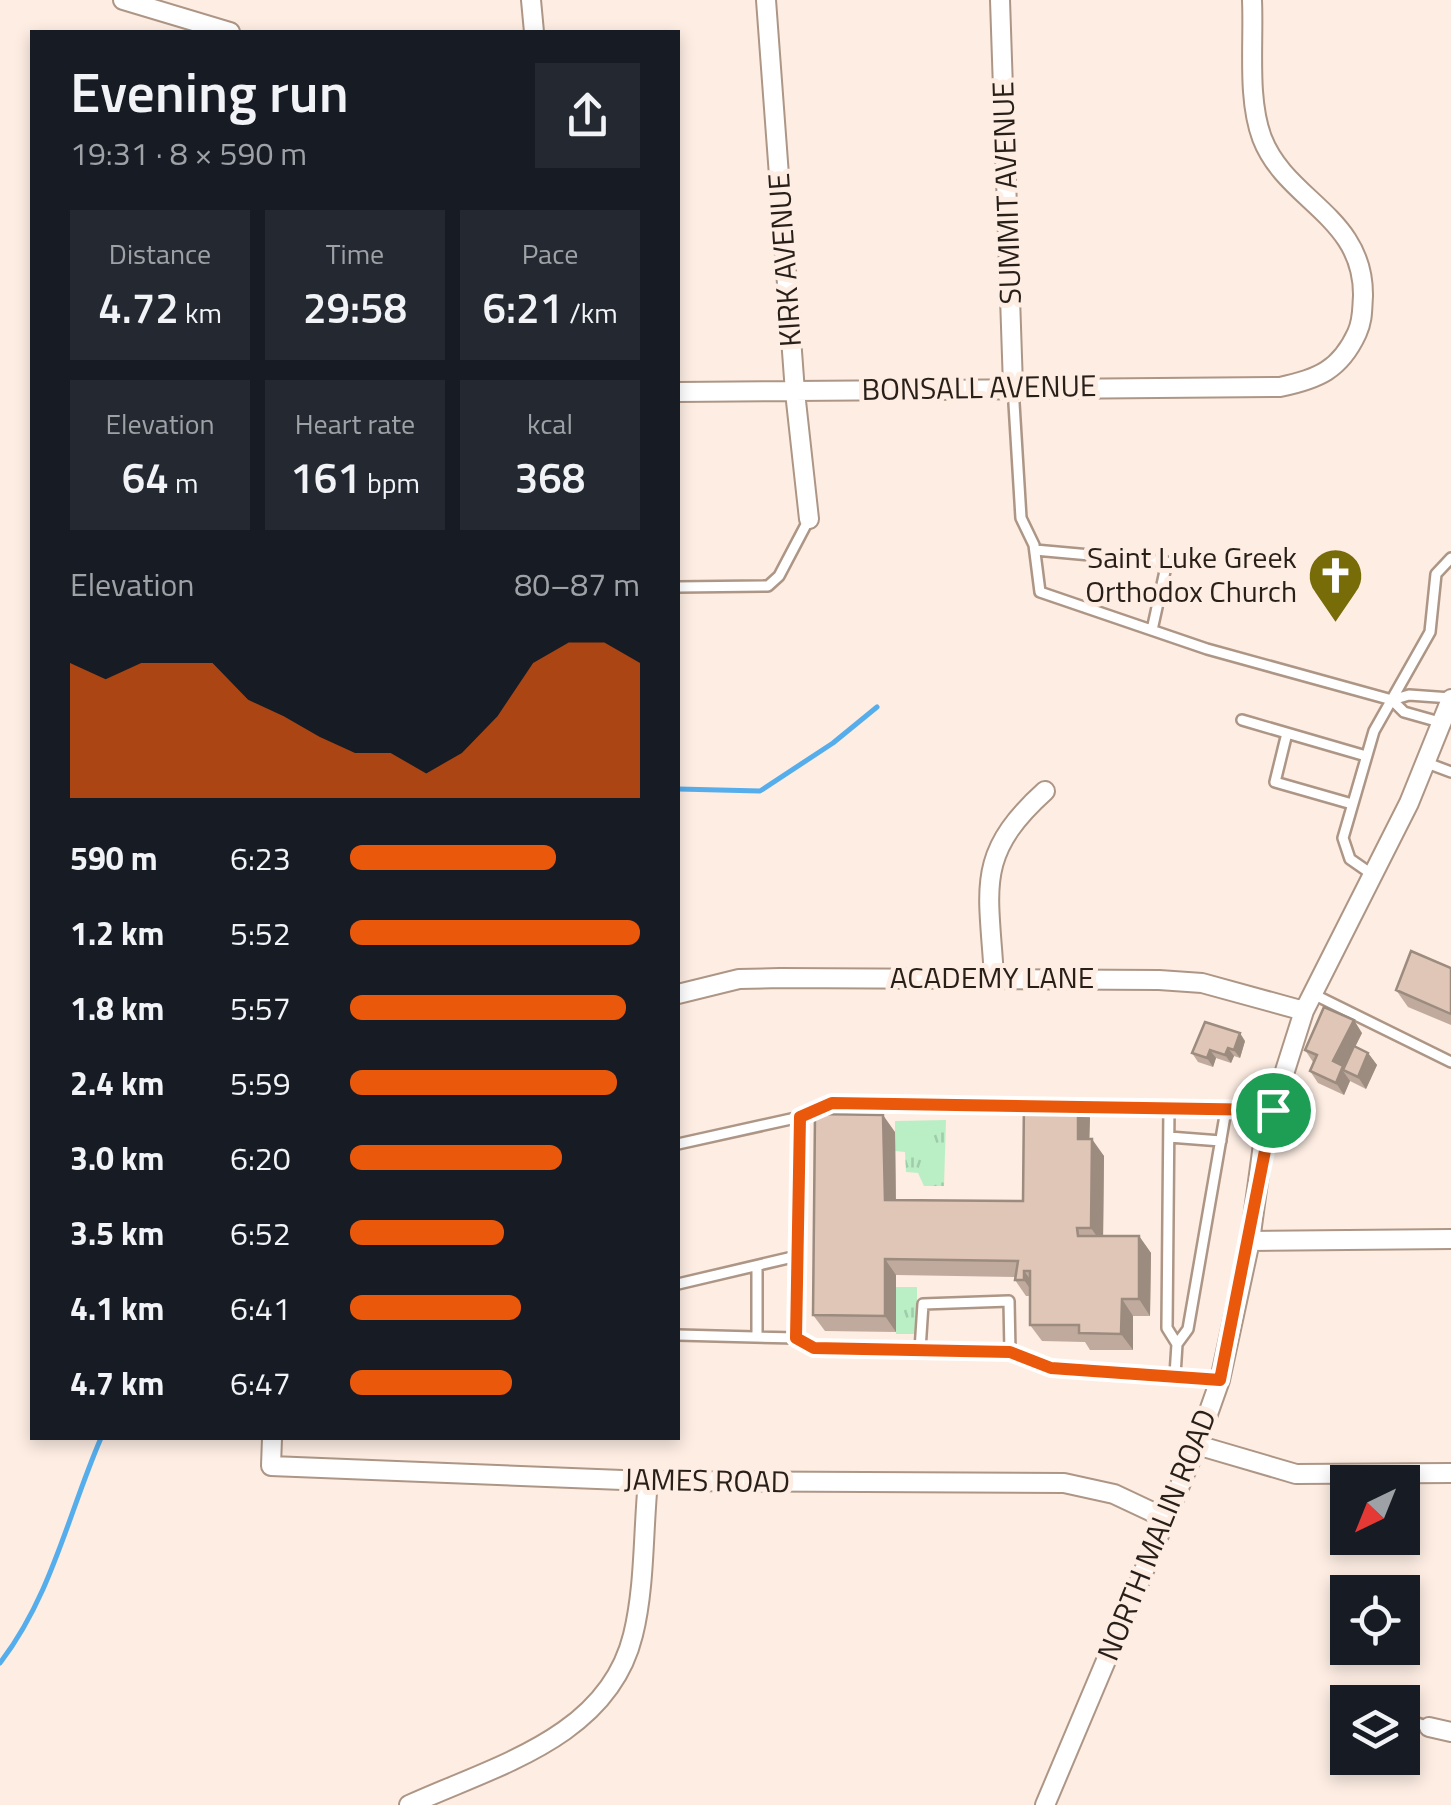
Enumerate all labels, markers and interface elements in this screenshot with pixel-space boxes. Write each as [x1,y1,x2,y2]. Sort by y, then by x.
text: Evening run [70,50,349,133]
button: share [535,63,640,168]
street label: SUMMIT AVENUE [979,81,1033,305]
text: 19:31 · 8 × 590 m [70,129,307,177]
street label: KIRK AVENUE [755,172,813,348]
text: Distance [109,232,211,275]
text: Time [326,232,384,275]
text: Pace [522,232,578,275]
text: 4.72 [98,275,179,339]
text: 29:58 [303,275,407,339]
text: 6:21 [482,275,563,339]
text: km [179,291,222,334]
text: /km [563,291,618,334]
street label: BONSALL AVENUE [861,362,1097,412]
text: Elevation [106,402,214,445]
text: Heart rate [295,402,415,445]
text: kcal [527,402,573,445]
text: 64 [122,445,169,509]
text: 161 [290,445,361,509]
text: 368 [515,445,585,509]
text: m [169,461,198,504]
text: bpm [361,461,420,504]
place label: Saint Luke Greek Orthodox Church [1085,534,1297,614]
church icon: Saint Luke Greek Orthodox Church [1306,545,1366,624]
text: Elevation [70,560,194,608]
text: 80–87 m [514,560,640,608]
text: 590 m [70,834,158,882]
text: 6:23 [230,834,291,882]
text: 1.2 km [70,909,164,957]
text: 5:52 [230,909,291,957]
street label: ACADEMY LANE [890,954,1094,1000]
text: 1.8 km [70,984,164,1032]
text: 5:57 [230,984,291,1032]
text: 2.4 km [70,1059,164,1107]
text: 5:59 [230,1059,291,1107]
pin [1231,1068,1316,1153]
icon: arrive [1246,1083,1301,1138]
text: 3.0 km [70,1134,164,1182]
text: 6:20 [230,1134,291,1182]
text: 3.5 km [70,1209,164,1257]
text: 6:52 [230,1209,291,1257]
text: 4.1 km [70,1284,164,1332]
text: 6:41 [230,1284,291,1332]
text: 4.7 km [70,1359,164,1407]
text: 6:47 [230,1359,291,1407]
street label: NORTH MALIN ROAD [1085,1402,1228,1667]
street label: JAMES ROAD [623,1456,791,1504]
north arrow [1330,1465,1420,1555]
map controls [1330,1465,1420,1775]
button: locate [1330,1575,1420,1665]
button: layers [1330,1685,1420,1775]

